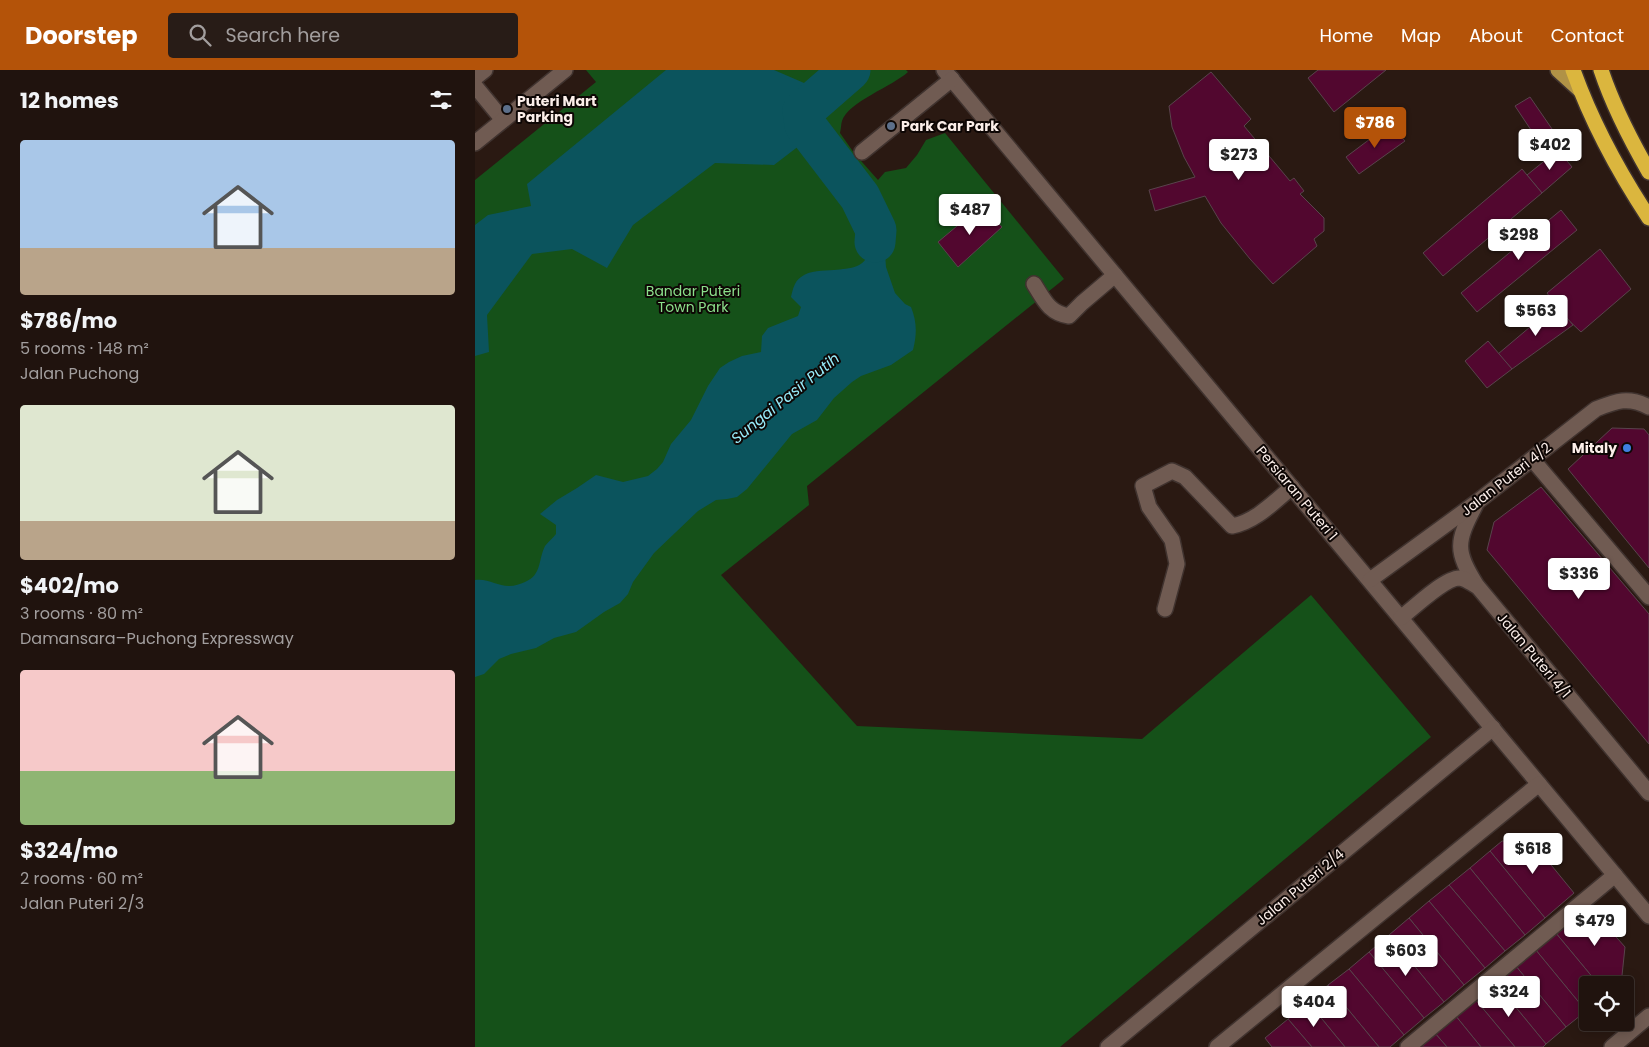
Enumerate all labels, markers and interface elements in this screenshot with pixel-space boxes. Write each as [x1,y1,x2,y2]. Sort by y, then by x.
search box [168,13,518,58]
text: Doorstep [25,19,138,52]
icon: search [186,21,214,49]
text: Search here [226,22,340,49]
text: Home [1319,23,1373,48]
text: Map [1401,23,1441,48]
text: About [1469,23,1523,48]
text: Contact [1551,23,1624,48]
text: 12 homes [20,86,119,115]
icon: filters [427,86,455,114]
place label: Puteri Mart Parking [517,91,597,127]
marker: Puteri Mart Parking [501,103,513,115]
pin: $786 [1345,106,1405,149]
text: $786 [1355,111,1395,134]
place label: Park Car Park [901,116,999,136]
marker: Park Car Park [885,120,897,132]
pin: $402 [1520,128,1580,171]
text: $402 [1530,133,1570,156]
pin: $273 [1209,138,1269,181]
text: $273 [1220,143,1258,166]
icon: home [193,172,283,262]
pin: $487 [940,194,1000,236]
text: $487 [950,198,990,221]
pin: $298 [1489,218,1549,261]
text: $298 [1499,223,1539,246]
park label: Bandar Puteri Town Park [646,281,740,317]
pin: $563 [1506,294,1566,337]
text: $563 [1516,299,1556,322]
text: $786/mo [20,306,117,335]
text: 5 rooms · 148 m² [20,337,149,360]
water label: Sungai Pasir Putih [726,348,844,448]
text: Jalan Puchong [20,362,139,385]
icon: home [193,437,283,527]
street label: Jalan Puteri 4/2 [1457,437,1555,521]
place label: Mitaly [1572,438,1617,458]
street label: Persiaran Puteri 1 [1252,442,1342,544]
marker: Mitaly [1621,442,1633,454]
pin: $336 [1549,558,1609,600]
text: $336 [1559,562,1599,585]
text: $402/mo [20,571,119,600]
text: 3 rooms · 80 m² [20,602,143,625]
street label: Jalan Puteri 4/1 [1492,608,1576,702]
text: Damansara–Puchong Expressway [20,627,294,650]
icon: home [193,702,283,792]
pin: $618 [1503,832,1563,875]
text: $324/mo [20,836,118,865]
text: $618 [1514,837,1552,860]
street label: Jalan Puteri 2/4 [1252,844,1348,930]
text: 2 rooms · 60 m² [20,867,143,890]
text: Jalan Puteri 2/3 [20,892,144,915]
pin: $479 [1565,904,1625,947]
text: $479 [1575,909,1615,932]
pin: $603 [1376,934,1436,977]
text: $603 [1386,939,1426,962]
pin: $324 [1479,976,1539,1018]
map controls [1579,976,1634,1031]
button: locate [1579,976,1634,1031]
text: $324 [1489,980,1529,1003]
pin: $404 [1284,986,1344,1028]
text: $404 [1293,990,1335,1013]

